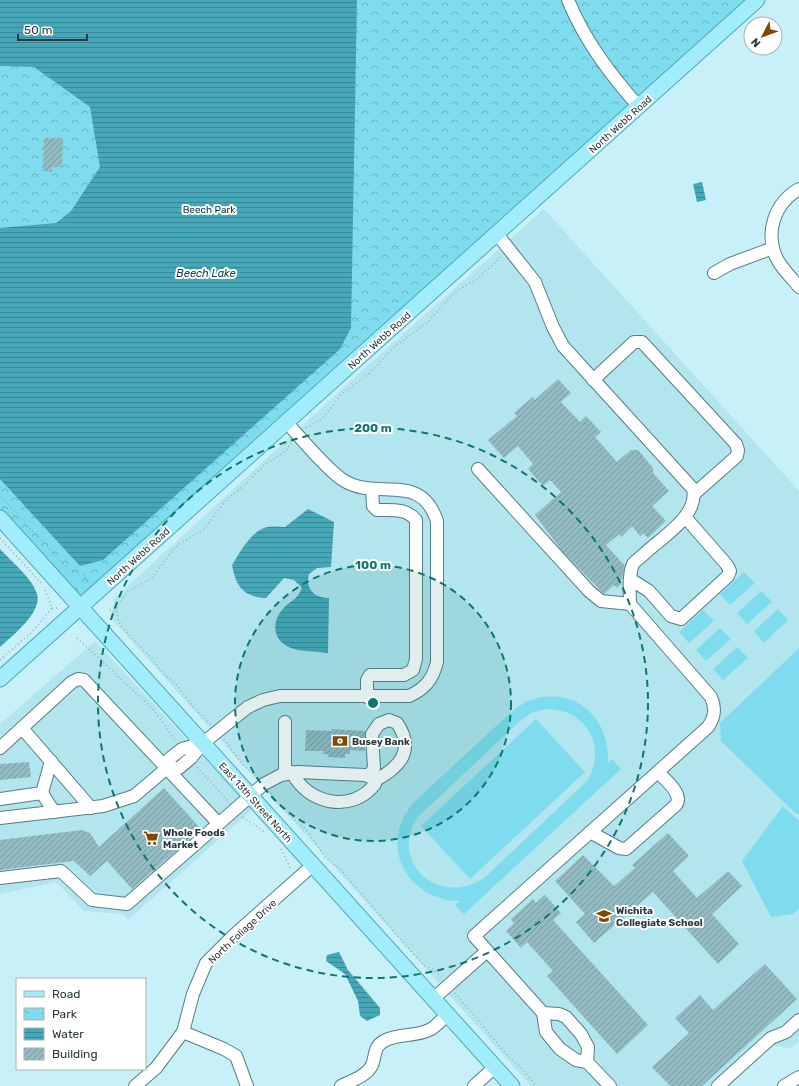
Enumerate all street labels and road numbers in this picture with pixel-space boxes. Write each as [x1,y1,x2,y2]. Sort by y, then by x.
street label: North Webb Road [587,93,655,156]
street label: North Webb Road [346,309,414,372]
street label: North Webb Road [105,525,173,588]
street label: East 13th Street North [216,760,294,845]
street label: North Foliage Drive [206,897,280,966]

